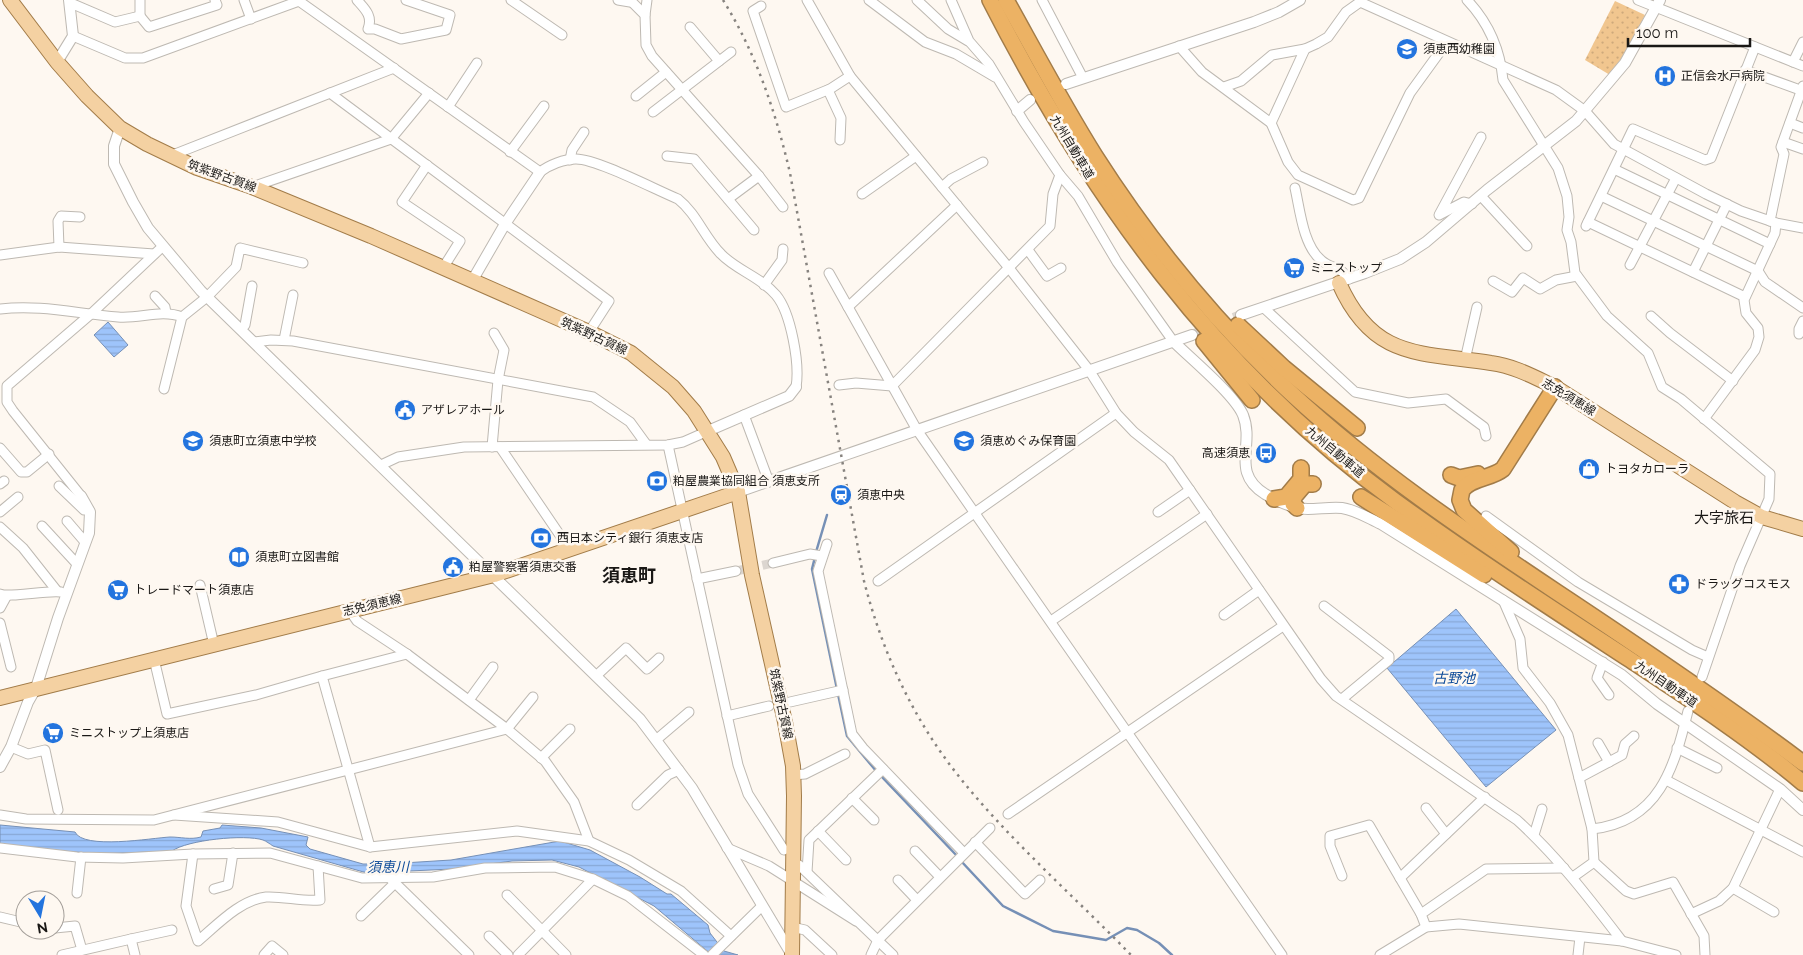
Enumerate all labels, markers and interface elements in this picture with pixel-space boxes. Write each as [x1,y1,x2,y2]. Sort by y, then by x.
scale bar [1628,15,1750,47]
text: 100 m [1636,24,1678,42]
school or university icon: 須恵西幼稚園 [1395,37,1419,61]
place label: 須恵西幼稚園 [1423,42,1495,56]
hospital icon: 正信会水戸病院 [1653,64,1677,88]
place label: 正信会水戸病院 [1681,69,1765,83]
street label: 九州自動車道 [1047,113,1097,181]
street label: 筑紫野古賀線 [186,157,258,195]
supermarket icon: ミニストップ [1282,256,1306,280]
place label: ミニストップ [1310,261,1382,275]
street label: 筑紫野古賀線 [558,314,630,358]
street label: 志免須恵線 [1540,376,1598,418]
public building icon: アザレアホール [393,398,417,422]
place label: アザレアホール [421,403,505,417]
street label: 九州自動車道 [1303,423,1367,481]
school or university icon: 須恵町立須恵中学校 [181,429,205,453]
school or university icon: 須恵めぐみ保育園 [952,429,976,453]
place label: 須恵町立須恵中学校 [209,434,317,448]
place label: 須恵めぐみ保育園 [980,434,1076,448]
bus stop icon: 高速須恵 [1254,441,1278,465]
place label: 高速須恵 [1202,446,1250,460]
shop icon: トヨタカローラ [1577,457,1601,481]
place label: トヨタカローラ [1605,462,1689,476]
bank icon: 粕屋農業協同組合 須恵支所 [645,469,669,493]
place label: 粕屋農業協同組合 須恵支所 [673,474,820,488]
station icon: 須恵中央 [829,483,853,507]
place label: 須恵中央 [857,488,905,502]
district label: 大字旅石 [1694,509,1754,527]
bank icon: 西日本シティ銀行 須恵支店 [529,526,553,550]
place label: 西日本シティ銀行 須恵支店 [557,531,703,545]
library icon: 須恵町立図書館 [227,545,251,569]
place label: 須恵町立図書館 [255,550,339,564]
public building icon: 粕屋警察署須恵交番 [441,555,465,579]
place label: 粕屋警察署須恵交番 [469,560,577,574]
district label: 須恵町 [602,565,656,586]
pharmacy icon: ドラッグコスモス [1667,572,1691,596]
place label: ドラッグコスモス [1695,577,1791,591]
supermarket icon: トレードマート須恵店 [106,578,130,602]
place label: トレードマート須恵店 [134,583,254,597]
street label: 志免須恵線 [341,591,403,619]
street label: 九州自動車道 [1632,658,1700,710]
street label: 筑紫野古賀線 [767,667,795,741]
water label: 古野池 [1433,670,1477,686]
supermarket icon: ミニストップ上須恵店 [41,721,65,745]
place label: ミニストップ上須恵店 [69,726,189,740]
water label: 須恵川 [367,859,411,875]
north arrow [15,890,65,940]
text: N [36,919,49,937]

